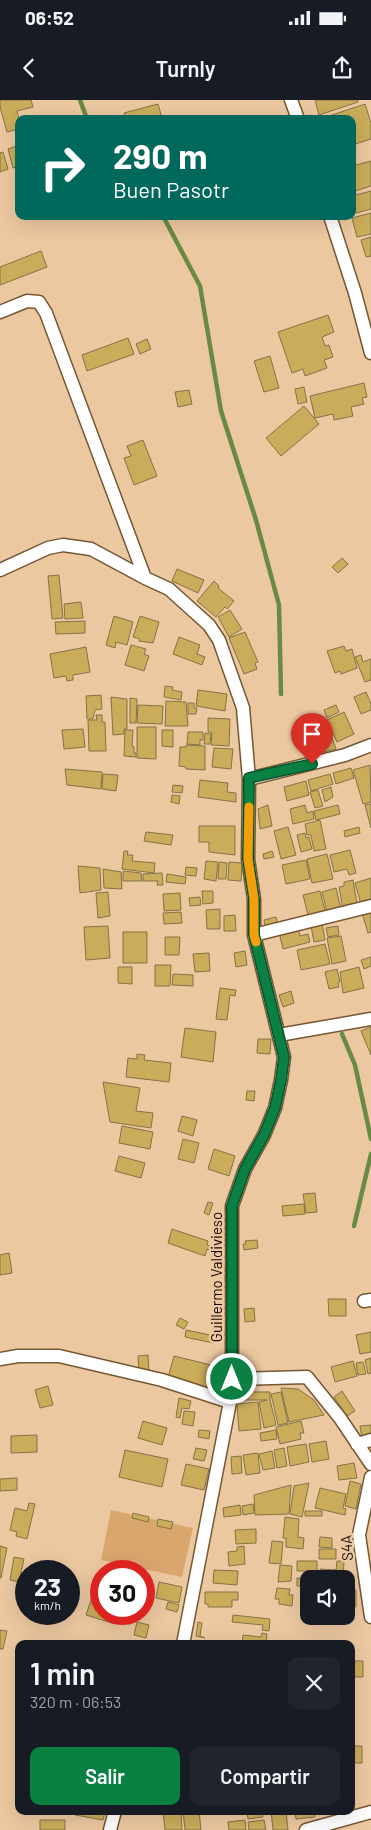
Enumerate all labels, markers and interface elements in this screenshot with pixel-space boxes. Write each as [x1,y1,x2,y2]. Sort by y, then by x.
text: 06:52 [25,6,74,29]
icon: back [15,54,43,82]
icon: share [328,54,356,82]
text: Turnly [156,55,215,81]
text: 290 m [113,134,207,176]
icon: right [30,135,95,200]
text: Buen Pasotr [113,176,229,202]
pin [291,713,333,764]
icon: arrive [298,720,326,748]
street label: Guillermo Valdivieso [207,1212,225,1342]
position arrow [205,1352,257,1404]
street label: S4A [336,1534,356,1562]
speed limit sign: 30 [90,1560,155,1625]
map controls [300,1570,355,1625]
button: sound [300,1570,355,1625]
text: 23 [34,1571,61,1601]
text: km/h [34,1598,61,1612]
text: 1 min [30,1655,95,1691]
button: close [288,1657,340,1709]
text: 320 m · 06:53 [30,1692,121,1711]
button: Salir [30,1747,180,1805]
button: Compartir [190,1747,340,1805]

